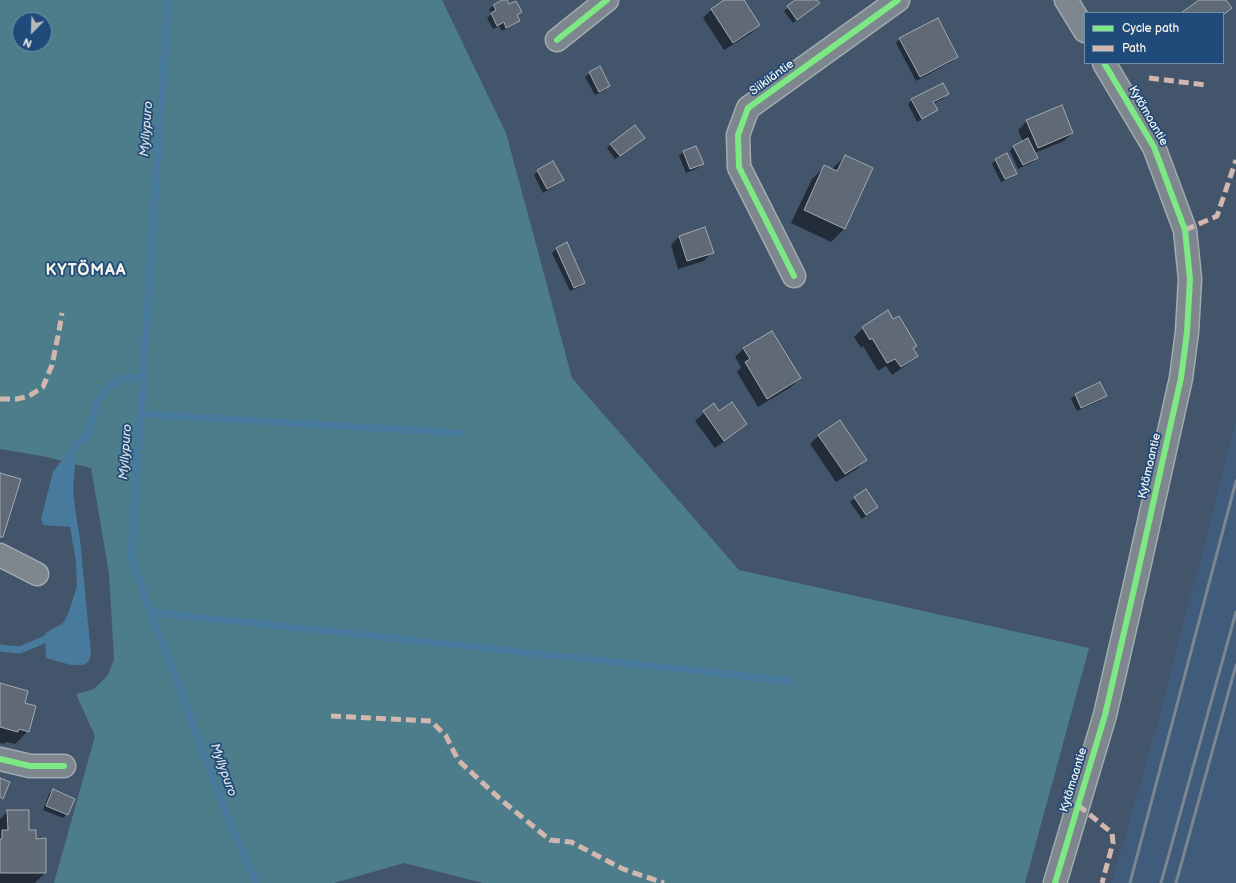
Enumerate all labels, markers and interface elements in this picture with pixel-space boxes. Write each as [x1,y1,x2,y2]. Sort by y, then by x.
north arrow [12,12,52,52]
legend [1084,12,1224,64]
text: Cycle path [1122,21,1179,36]
text: N [21,35,34,50]
text: Path [1122,41,1146,56]
street label: Siikiläntie [747,57,797,99]
street label: Kytömaantie [1125,83,1171,149]
water label: Myllypuro [137,101,157,157]
district label: KYTÖMAA [45,261,127,281]
water label: Myllypuro [116,424,136,480]
street label: Kytömaantie [1135,432,1165,500]
water label: Myllypuro [206,741,240,799]
street label: Kytömaantie [1057,746,1091,814]

